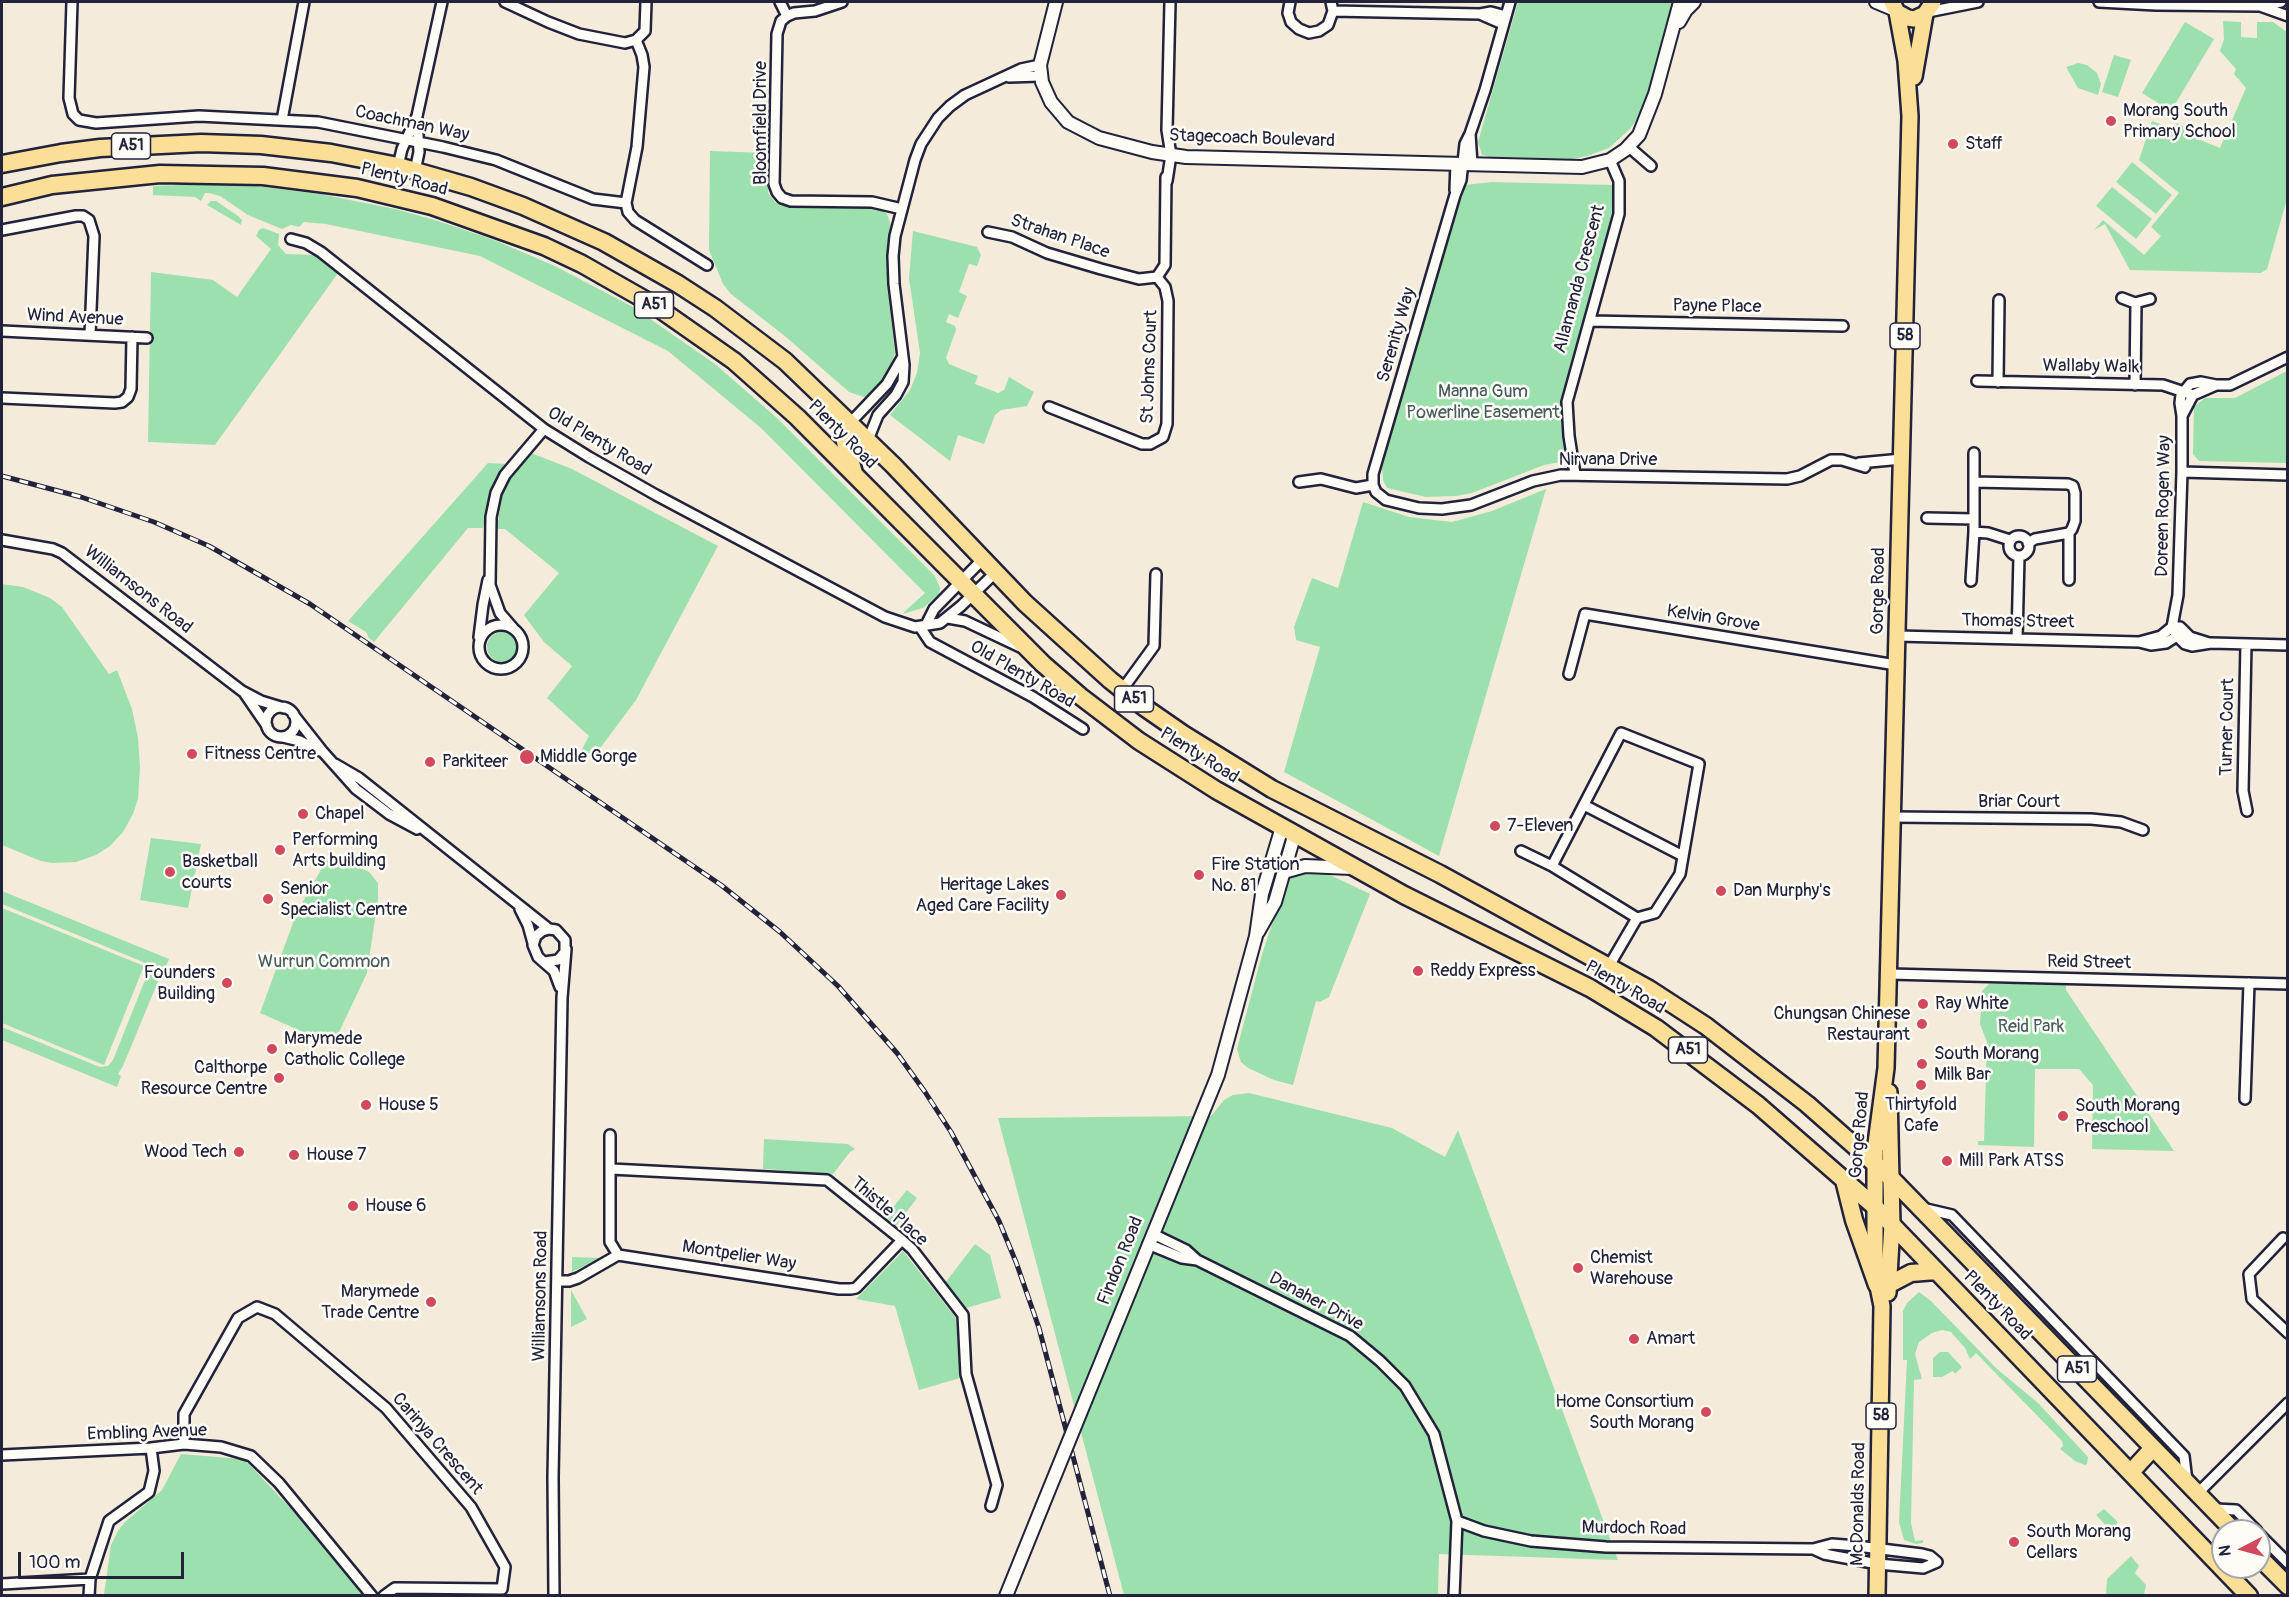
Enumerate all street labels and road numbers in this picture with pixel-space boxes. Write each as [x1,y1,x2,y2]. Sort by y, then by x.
street label: Bloomfield Drive [750,61,772,185]
street label: Coachman Way [353,101,471,147]
street label: Stagecoach Boulevard [1169,125,1335,153]
road number: A51 [112,133,150,159]
street label: Plenty Road [358,159,450,201]
street label: Allamanda Crescent [1550,202,1610,356]
street label: Strahan Place [1008,210,1112,264]
street label: Serenity Way [1373,285,1421,385]
road number: A51 [634,292,674,318]
street label: Payne Place [1672,295,1762,319]
street label: Wind Avenue [26,305,124,331]
street label: St Johns Court [1137,310,1163,424]
road number: 58 [1890,323,1920,349]
street label: Wallaby Walk [2042,355,2140,379]
street label: Plenty Road [803,396,881,474]
street label: Old Plenty Road [543,403,655,481]
street label: Doreen Rogen Way [2152,435,2176,577]
street label: Nirvana Drive [1559,449,1657,471]
street label: Williamsons Road [80,541,196,639]
street label: Gorge Road [1867,547,1891,635]
street label: Kelvin Grove [1665,601,1761,637]
street label: Thomas Street [1961,610,2075,634]
street label: Old Plenty Road [966,636,1078,714]
street label: Turner Court [2216,678,2240,776]
road number: A51 [1114,686,1154,712]
street label: Plenty Road [1156,723,1242,789]
street label: Briar Court [1978,791,2060,813]
street label: Reid Street [2047,951,2131,975]
street label: Plenty Road [1581,956,1669,1020]
road number: A51 [1668,1037,1708,1063]
street label: Gorge Road [1845,1091,1875,1179]
street label: Thistle Place [846,1173,932,1251]
street label: Findon Road [1093,1214,1149,1308]
street label: Williamsons Road [529,1230,553,1362]
street label: Montpelier Way [680,1236,798,1276]
street label: Plenty Road [1958,1267,2036,1345]
street label: Danaher Drive [1265,1268,1367,1336]
road number: A51 [2058,1356,2096,1382]
street label: Carinya Crescent [387,1389,487,1499]
road number: 58 [1866,1403,1896,1429]
street label: Embling Avenue [87,1420,207,1446]
street label: McDonalds Road [1847,1442,1871,1566]
street label: Murdoch Road [1581,1517,1687,1541]

